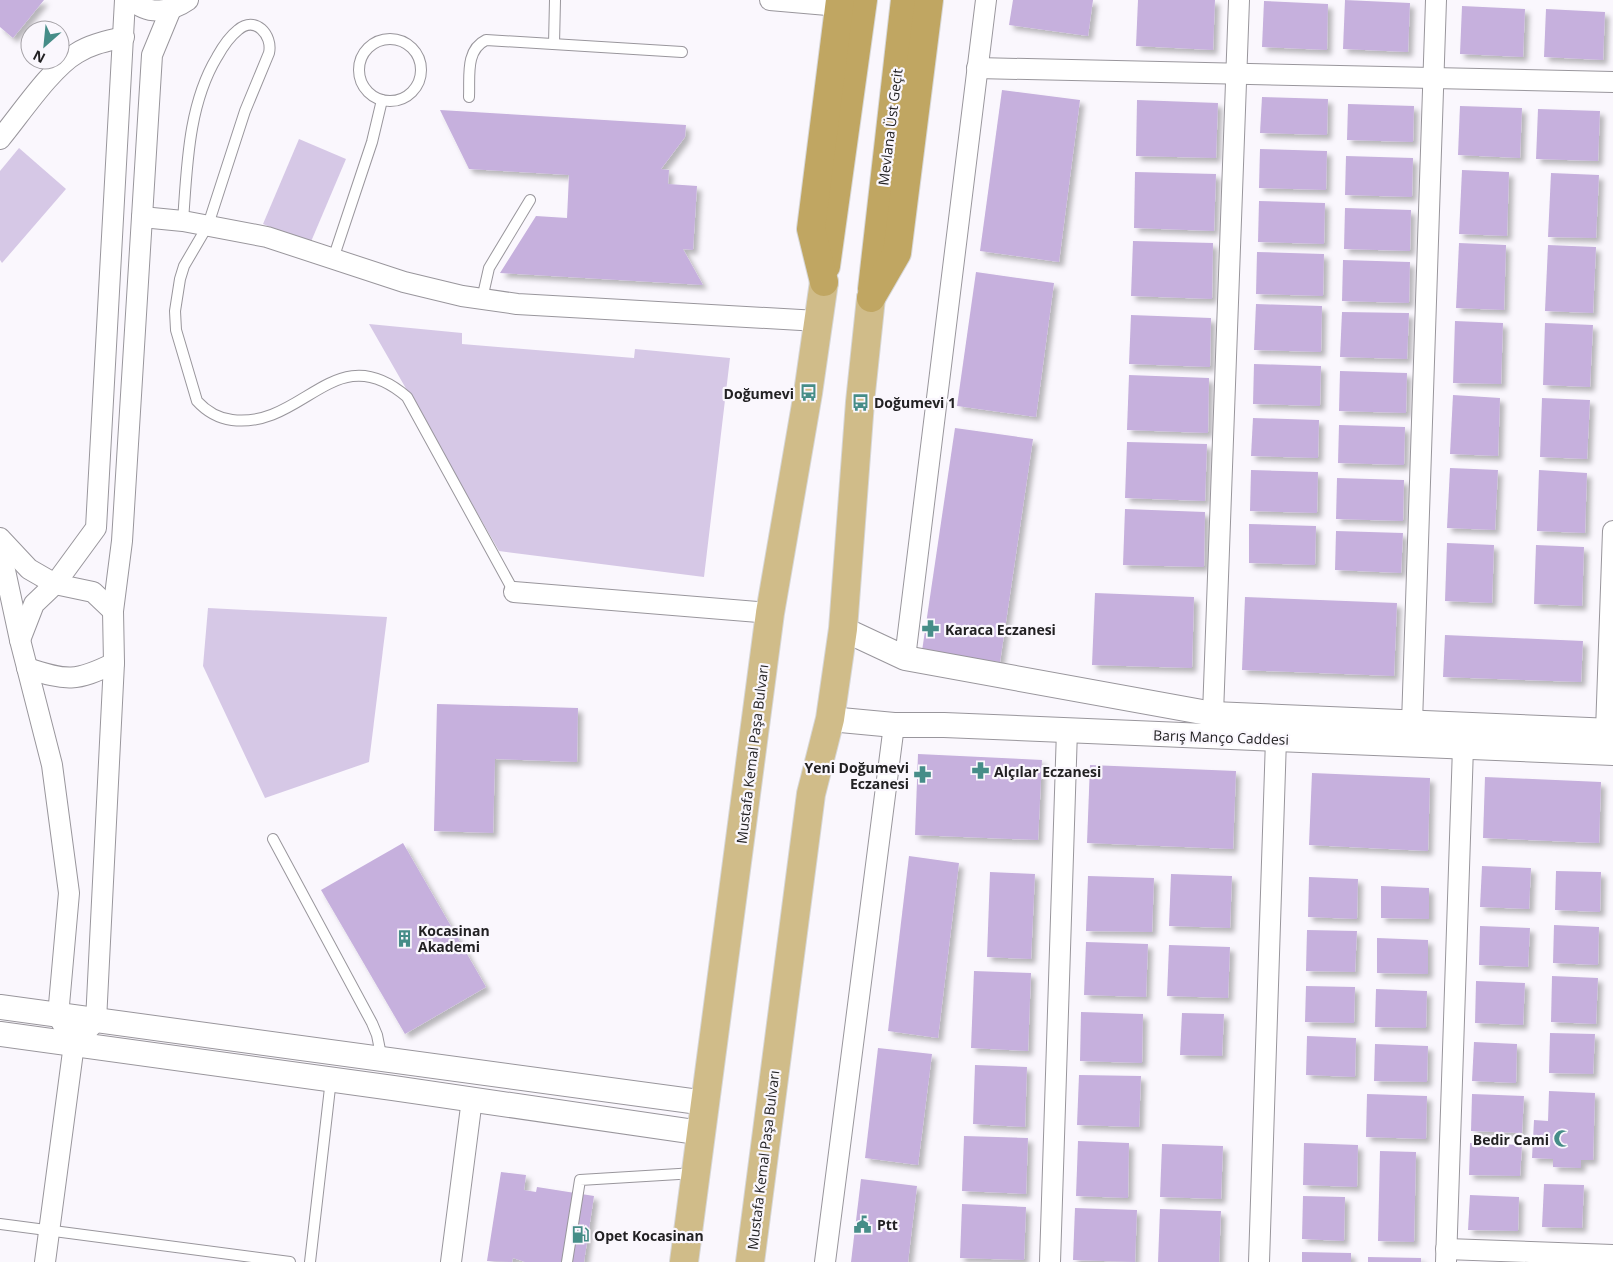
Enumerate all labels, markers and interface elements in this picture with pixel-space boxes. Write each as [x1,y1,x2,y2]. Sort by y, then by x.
north arrow [20,20,70,70]
text: N [29,46,48,68]
street label: Mevlana Üst Geçit [873,68,907,186]
bus stop icon: Doğumevi [798,383,818,403]
place label: Doğumevi [724,384,794,403]
bus stop icon: Doğumevi 1 [850,392,870,412]
place label: Doğumevi 1 [874,393,956,412]
pharmacy icon: Karaca Eczanesi [921,619,941,639]
place label: Karaca Eczanesi [945,620,1056,639]
street label: Mustafa Kemal Paşa Bulvarı [732,663,772,845]
street label: Barış Manço Caddesi [1153,725,1289,749]
place label: Yeni Doğumevi Eczanesi [804,758,909,793]
pharmacy icon: Alçılar Eczanesi [970,761,990,781]
place label: Alçılar Eczanesi [994,762,1101,781]
pharmacy icon: Yeni Doğumevi Eczanesi [913,765,933,785]
place label: Kocasinan Akademi [418,921,490,956]
building icon: Kocasinan Akademi [394,928,414,948]
street label: Mustafa Kemal Paşa Bulvarı [743,1069,783,1251]
mosque icon: Bedir Cami [1553,1129,1573,1149]
place label: Bedir Cami [1473,1130,1549,1149]
public building icon: Ptt [853,1214,873,1234]
place label: Ptt [877,1215,898,1234]
fuel station icon: Opet Kocasinan [570,1225,590,1245]
place label: Opet Kocasinan [594,1226,704,1245]

